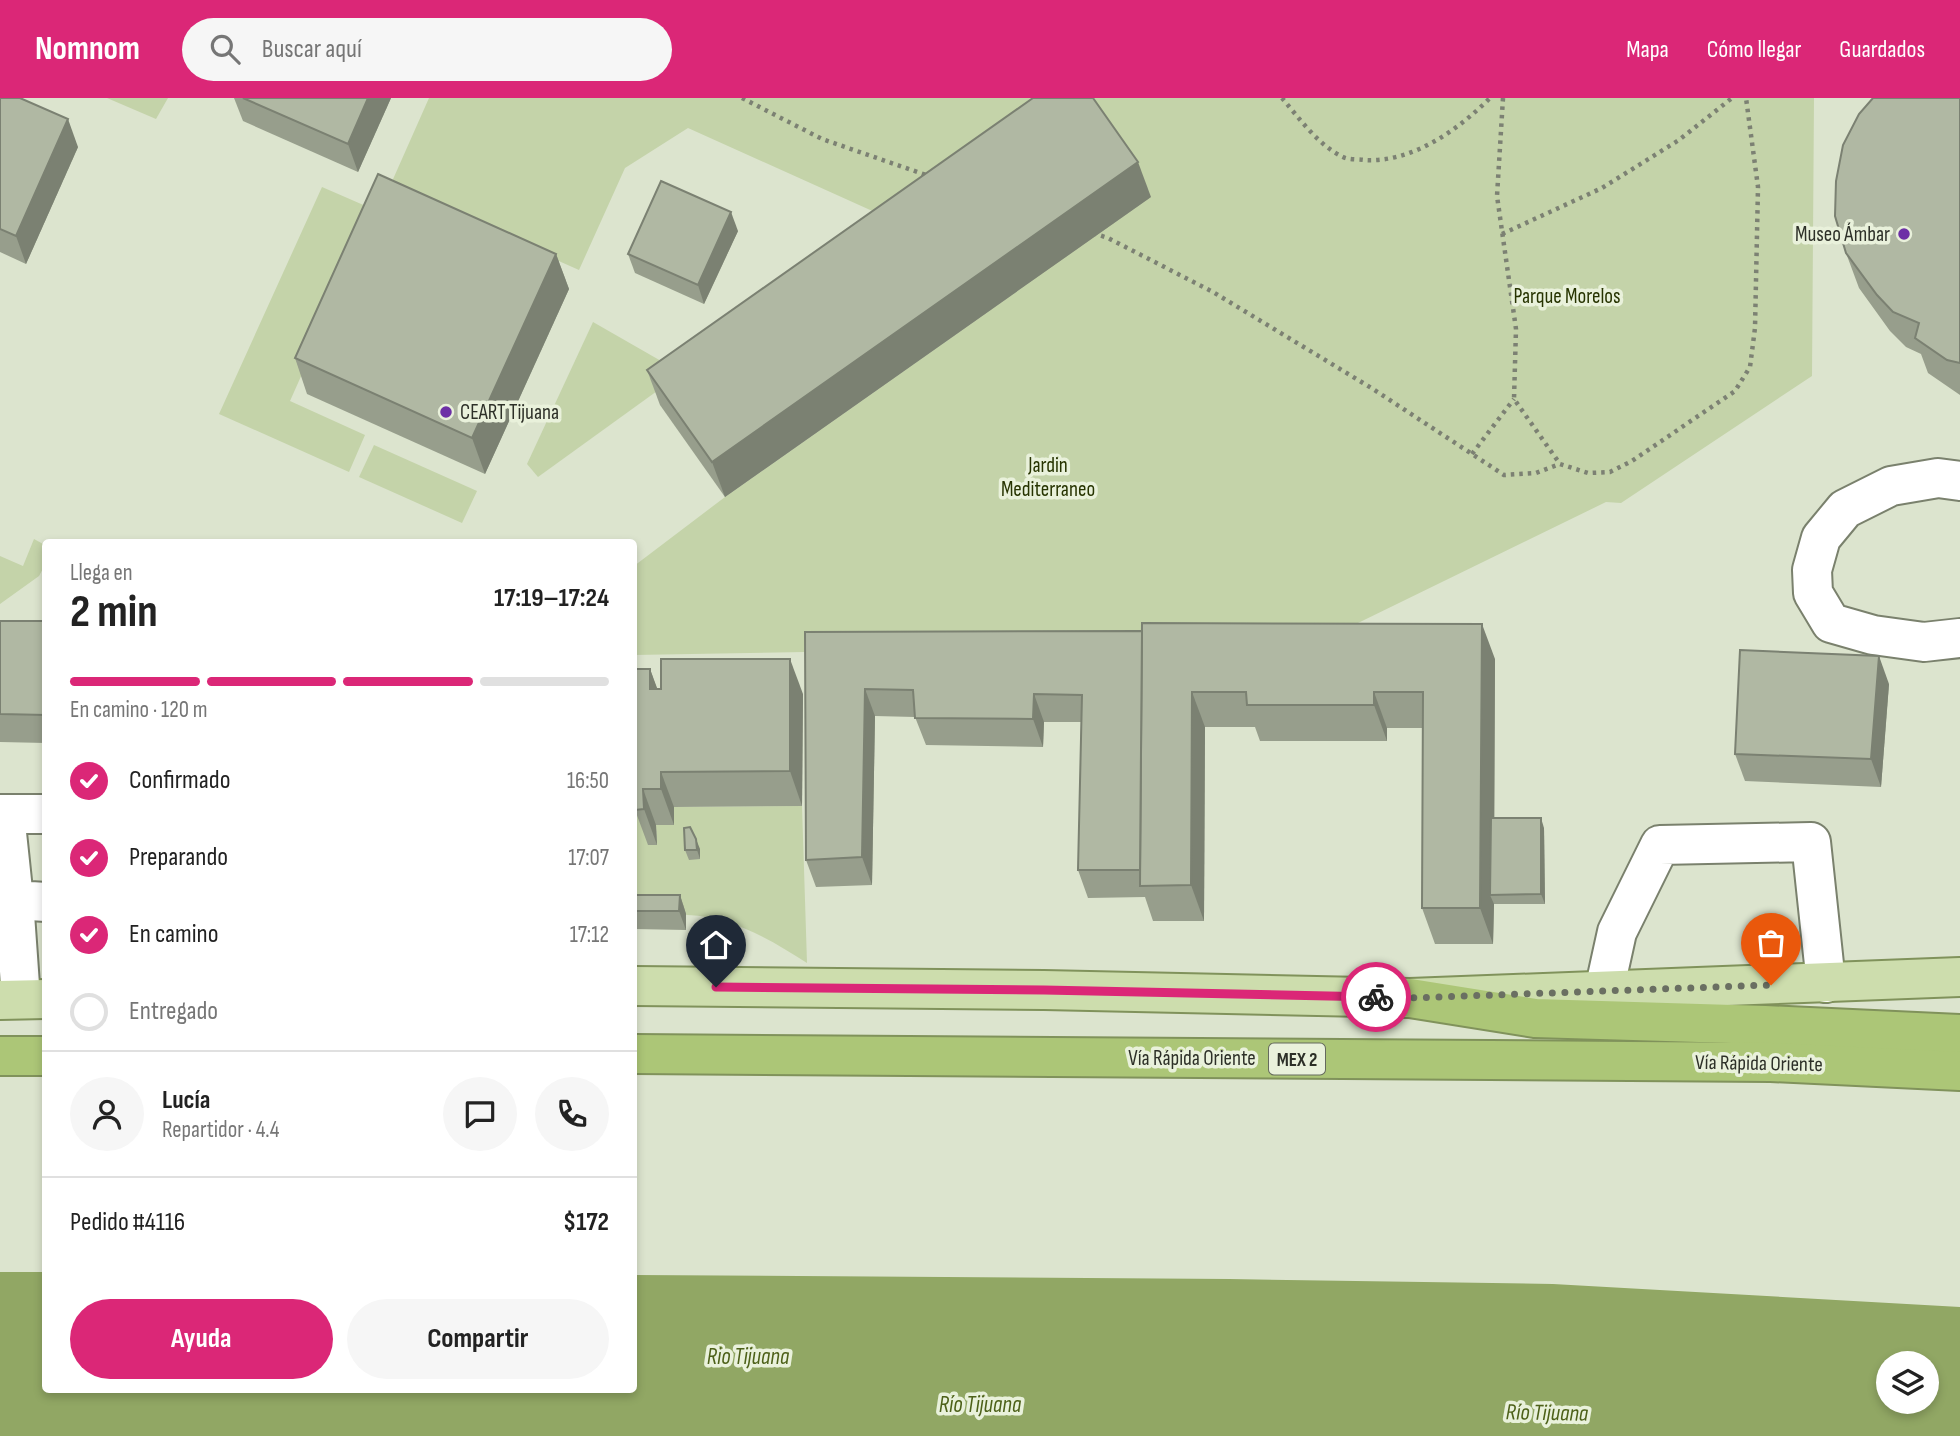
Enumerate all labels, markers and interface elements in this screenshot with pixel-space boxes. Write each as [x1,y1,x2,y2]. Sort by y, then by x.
search box [182,18,672,81]
text: Nomnom [35,29,140,69]
icon: search [206,30,244,68]
text: Buscar aquí [262,34,362,65]
text: Mapa [1626,35,1669,64]
text: Cómo llegar [1707,35,1801,64]
text: Guardados [1839,35,1925,64]
place label: Museo Ámbar [1795,222,1890,247]
marker: Museo Ámbar [1896,226,1912,242]
park label: Parque Morelos [1513,284,1621,309]
place label: CEART Tijuana [460,400,559,425]
marker: CEART Tijuana [438,404,454,420]
park label: Jardin Mediterraneo [1001,453,1095,502]
text: Llega en [70,559,133,587]
text: 17:19–17:24 [494,583,609,614]
text: 2 min [70,585,158,640]
text: En camino · 120 m [70,696,208,724]
icon: check [70,762,108,800]
text: Confirmado [129,765,230,796]
text: 16:50 [567,767,609,795]
icon: check [70,839,108,877]
text: Preparando [129,842,228,873]
text: 17:07 [568,844,609,872]
pin [1741,913,1801,985]
pin [686,915,746,987]
icon: check [70,916,108,954]
text: En camino [129,919,219,950]
text: 17:12 [570,921,609,949]
icon: bag [1752,924,1790,962]
icon: home [697,926,735,964]
courier [1341,962,1411,1032]
icon: bike [1357,978,1395,1016]
text: Entregado [129,996,218,1027]
road number: MEX 2 [1269,1043,1325,1074]
street label: Vía Rápida Oriente [1128,1046,1256,1071]
street label: Vía Rápida Oriente [1695,1050,1823,1077]
button: person [70,1077,144,1151]
button: chat [443,1077,517,1151]
button: phone [535,1077,609,1151]
text: Lucía [162,1085,210,1116]
text: Repartidor · 4.4 [162,1116,279,1144]
text: Pedido #4116 [70,1207,185,1238]
text: $172 [563,1207,609,1238]
button: Ayuda [70,1299,333,1379]
button: Compartir [347,1299,609,1379]
water label: Rio Tijuana [707,1343,790,1371]
map controls [1876,1351,1939,1414]
button: layers [1876,1351,1939,1414]
water label: Río Tijuana [939,1391,1022,1419]
water label: Río Tijuana [1505,1398,1589,1428]

